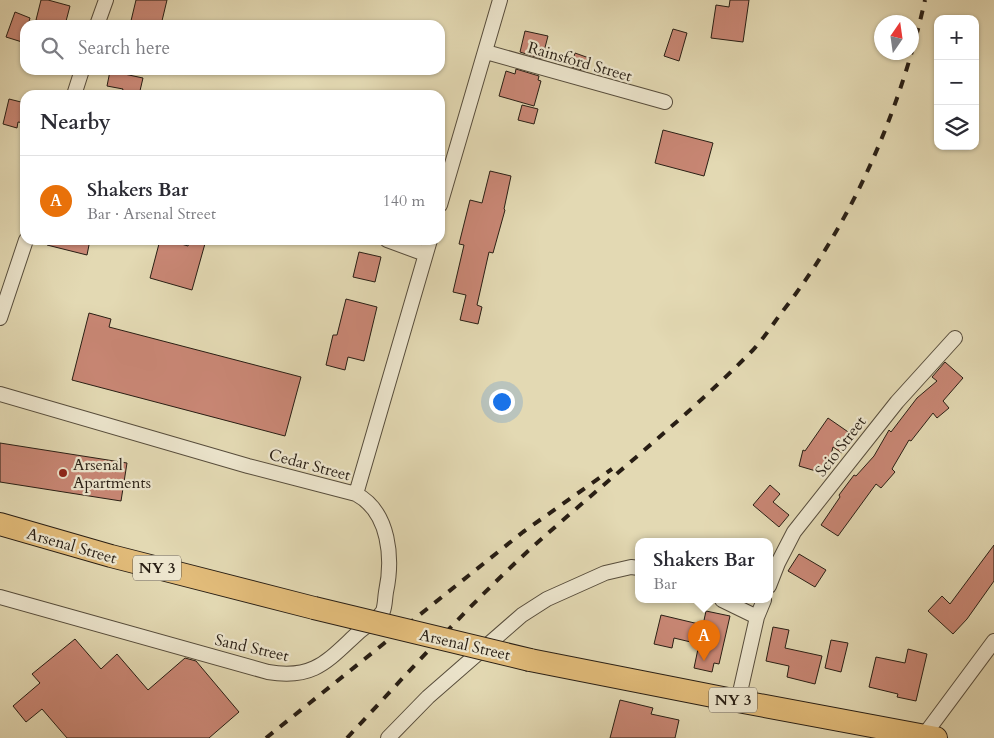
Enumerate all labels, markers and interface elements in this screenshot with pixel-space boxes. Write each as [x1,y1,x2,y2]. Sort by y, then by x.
north arrow [874,15,919,60]
map controls [934,15,979,150]
button: + [934,15,979,60]
search box [20,20,445,75]
icon: search [38,34,66,62]
text: Search here [78,35,170,61]
street label: Rainsford Street [525,37,634,87]
button: − [934,60,979,105]
button: layers [934,105,979,150]
text: Nearby [40,108,111,137]
text: Shakers Bar [87,177,189,203]
text: A [50,190,62,212]
text: 140 m [383,190,425,212]
text: Bar · Arsenal Street [87,203,216,225]
your location [489,389,515,415]
street label: Scio Street [810,412,871,481]
street label: Cedar Street [267,444,353,486]
place label: Arsenal Apartments [73,454,151,494]
marker: Arsenal Apartments [57,467,69,479]
street label: Arsenal Street [24,523,119,569]
popup [635,538,773,603]
text: Shakers Bar [653,547,755,573]
road number: NY 3 [133,556,181,580]
text: Bar [653,573,677,595]
pin: A [688,620,720,661]
street label: Arsenal Street [417,624,512,666]
street label: Sand Street [213,629,291,667]
road number: NY 3 [709,688,757,712]

